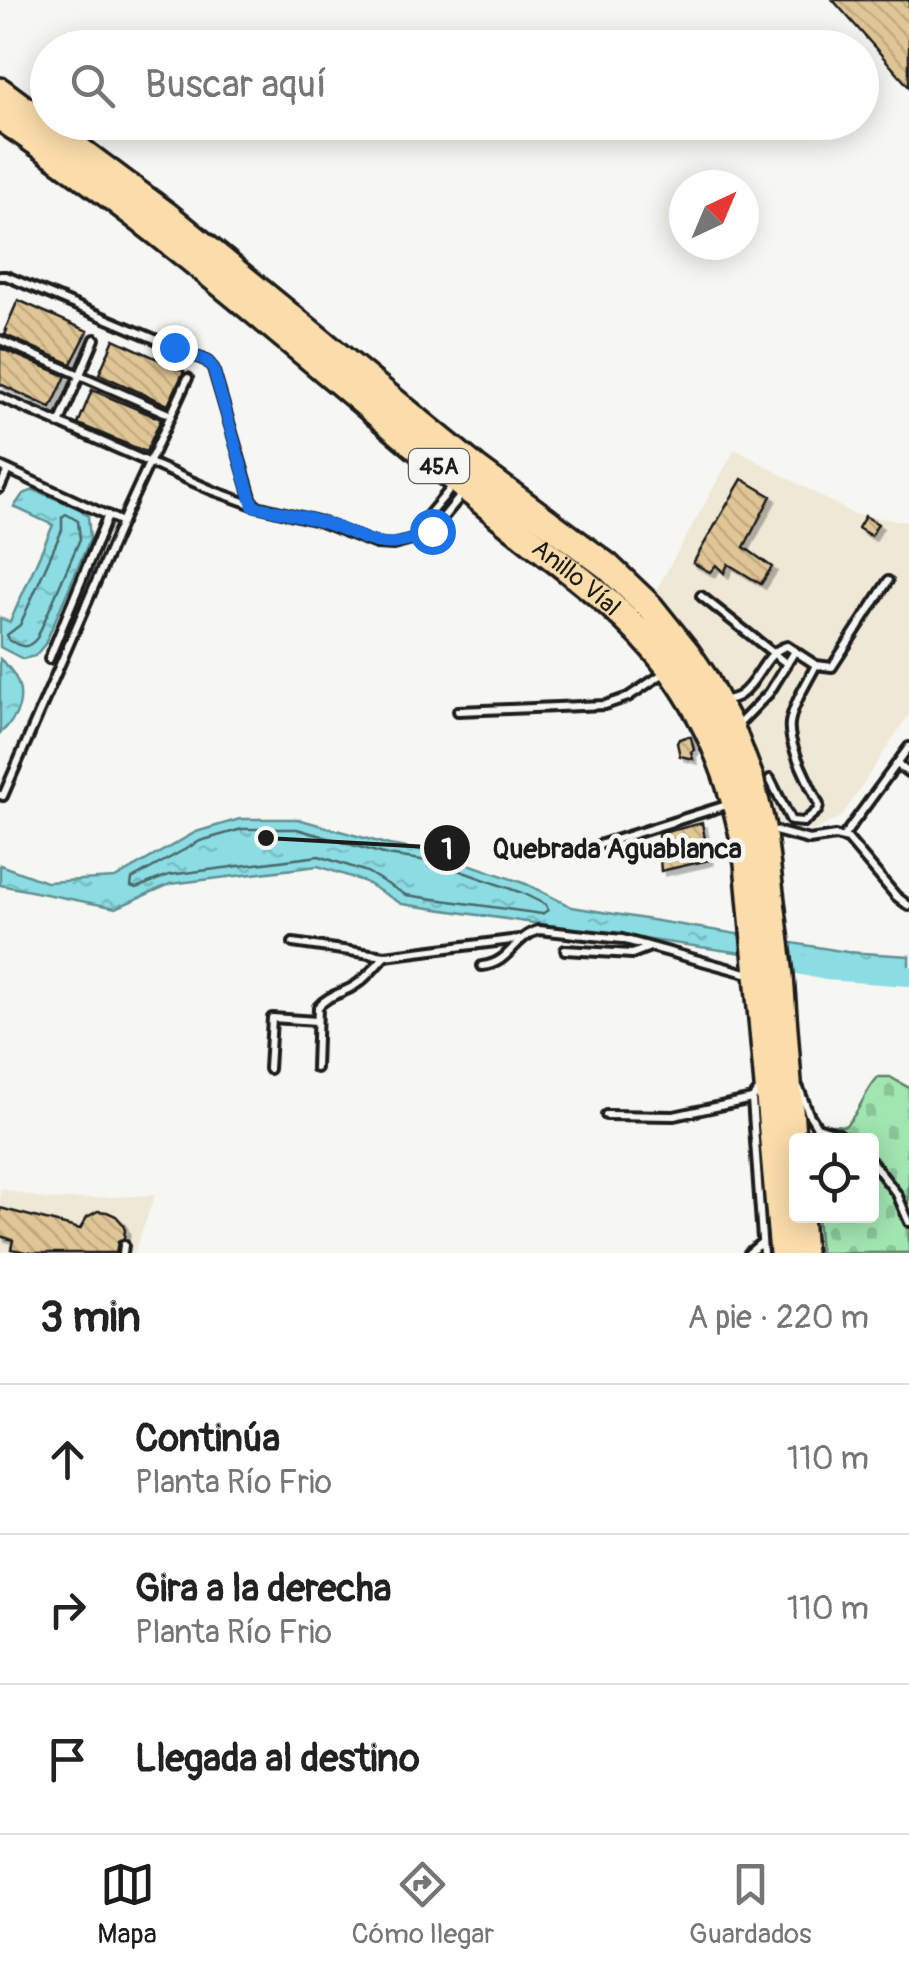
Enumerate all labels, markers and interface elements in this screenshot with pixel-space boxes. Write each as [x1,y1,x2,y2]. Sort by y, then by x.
search box [30,30,879,140]
icon: search [65,58,120,113]
text: Buscar aquí [145,61,327,109]
north arrow [669,170,759,260]
route end [152,325,198,371]
road number: 45A [409,449,469,483]
route start [410,509,456,555]
street label: Anillo Víal [525,533,627,623]
callout: Quebrada Aguablanca [422,819,761,877]
text: 1 [441,831,453,868]
text: Quebrada Aguablanca [492,832,742,867]
map controls [789,1133,879,1223]
button: locate [789,1133,879,1223]
text: 3 min [40,1292,141,1344]
text: A pie · 220 m [687,1298,869,1338]
text: Continúa [135,1415,280,1463]
icon: ahead [40,1432,95,1487]
text: 110 m [787,1439,869,1479]
text: Planta Río Frio [135,1463,332,1503]
text: Gira a la derecha [135,1565,391,1613]
icon: right [40,1582,95,1637]
text: 110 m [787,1589,869,1629]
text: Planta Río Frio [135,1613,332,1653]
icon: arrive [40,1732,95,1787]
text: Llegada al destino [135,1735,420,1783]
tab: Mapa [97,1857,157,1952]
tab: Cómo llegar [352,1857,494,1952]
tab: Guardados [689,1857,812,1952]

